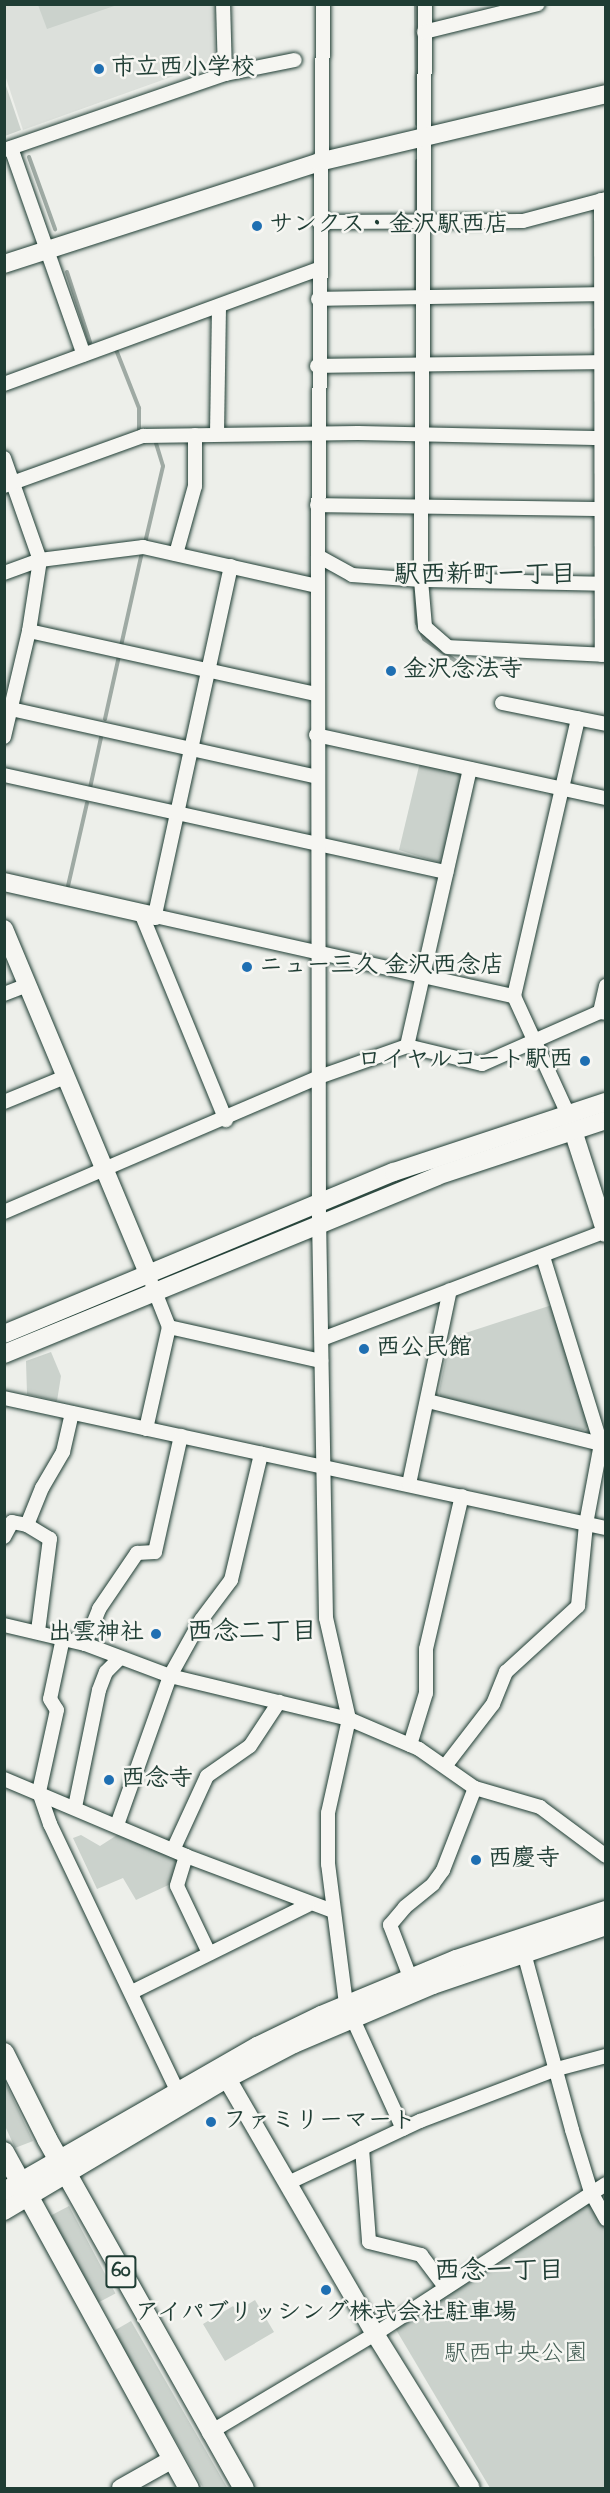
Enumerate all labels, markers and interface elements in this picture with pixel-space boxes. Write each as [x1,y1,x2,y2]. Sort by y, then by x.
place label: 市立西小学校 [111,55,255,83]
marker: 市立西小学校 [92,62,106,76]
place label: サンクス・金沢駅西店 [269,212,509,240]
marker: サンクス・金沢駅西店 [250,219,264,233]
district label: 駅西新町一丁目 [394,561,576,593]
place label: 金沢念法寺 [403,657,523,685]
marker: 金沢念法寺 [384,664,398,678]
place label: ニュー三久 金沢西念店 [259,953,505,981]
marker: ニュー三久 金沢西念店 [240,960,254,974]
place label: ロイヤルコート駅西 [357,1047,573,1075]
marker: ロイヤルコート駅西 [578,1054,592,1068]
place label: 西公民館 [376,1335,472,1363]
marker: 西公民館 [357,1342,371,1356]
district label: 西念二丁目 [187,1618,317,1650]
place label: 出雲神社 [48,1620,144,1648]
marker: 出雲神社 [149,1627,163,1641]
place label: 西念寺 [121,1766,193,1794]
marker: 西念寺 [102,1773,116,1787]
place label: 西慶寺 [488,1846,560,1874]
marker: 西慶寺 [469,1853,483,1867]
place label: ファミリーマート [223,2108,415,2136]
marker: ファミリーマート [204,2115,218,2129]
road number: 60 [104,2253,138,2291]
district label: 西念一丁目 [434,2257,564,2289]
marker: アイパブリッシング株式会社駐車場 [319,2283,333,2297]
place label: アイパブリッシング株式会社駐車場 [134,2300,518,2328]
park label: 駅西中央公園 [444,2341,588,2369]

